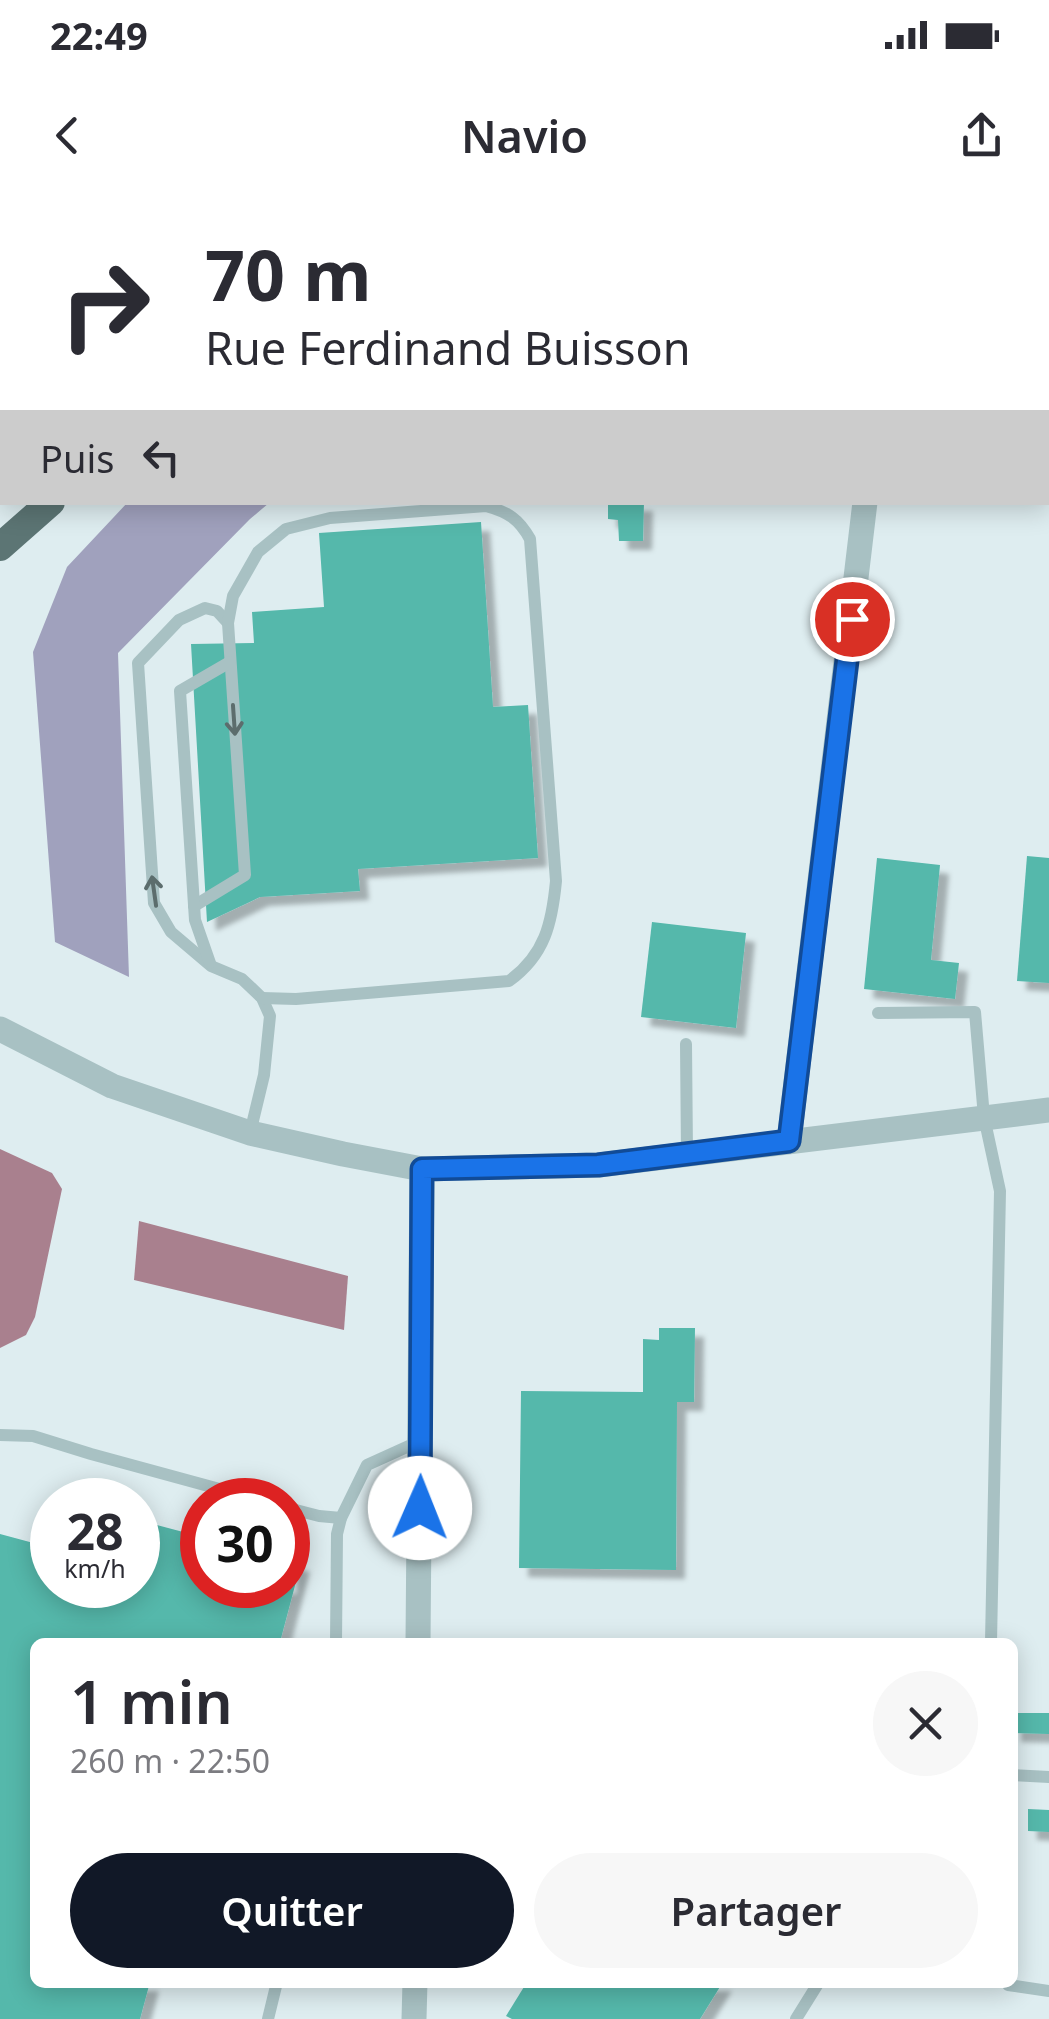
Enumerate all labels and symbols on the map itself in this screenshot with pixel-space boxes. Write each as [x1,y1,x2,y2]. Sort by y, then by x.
pin [810,577,895,662]
one-way arrow [225,703,244,735]
one-way arrow [145,875,163,908]
position arrow [368,1456,472,1560]
speed limit sign: 30 [180,1478,310,1608]

